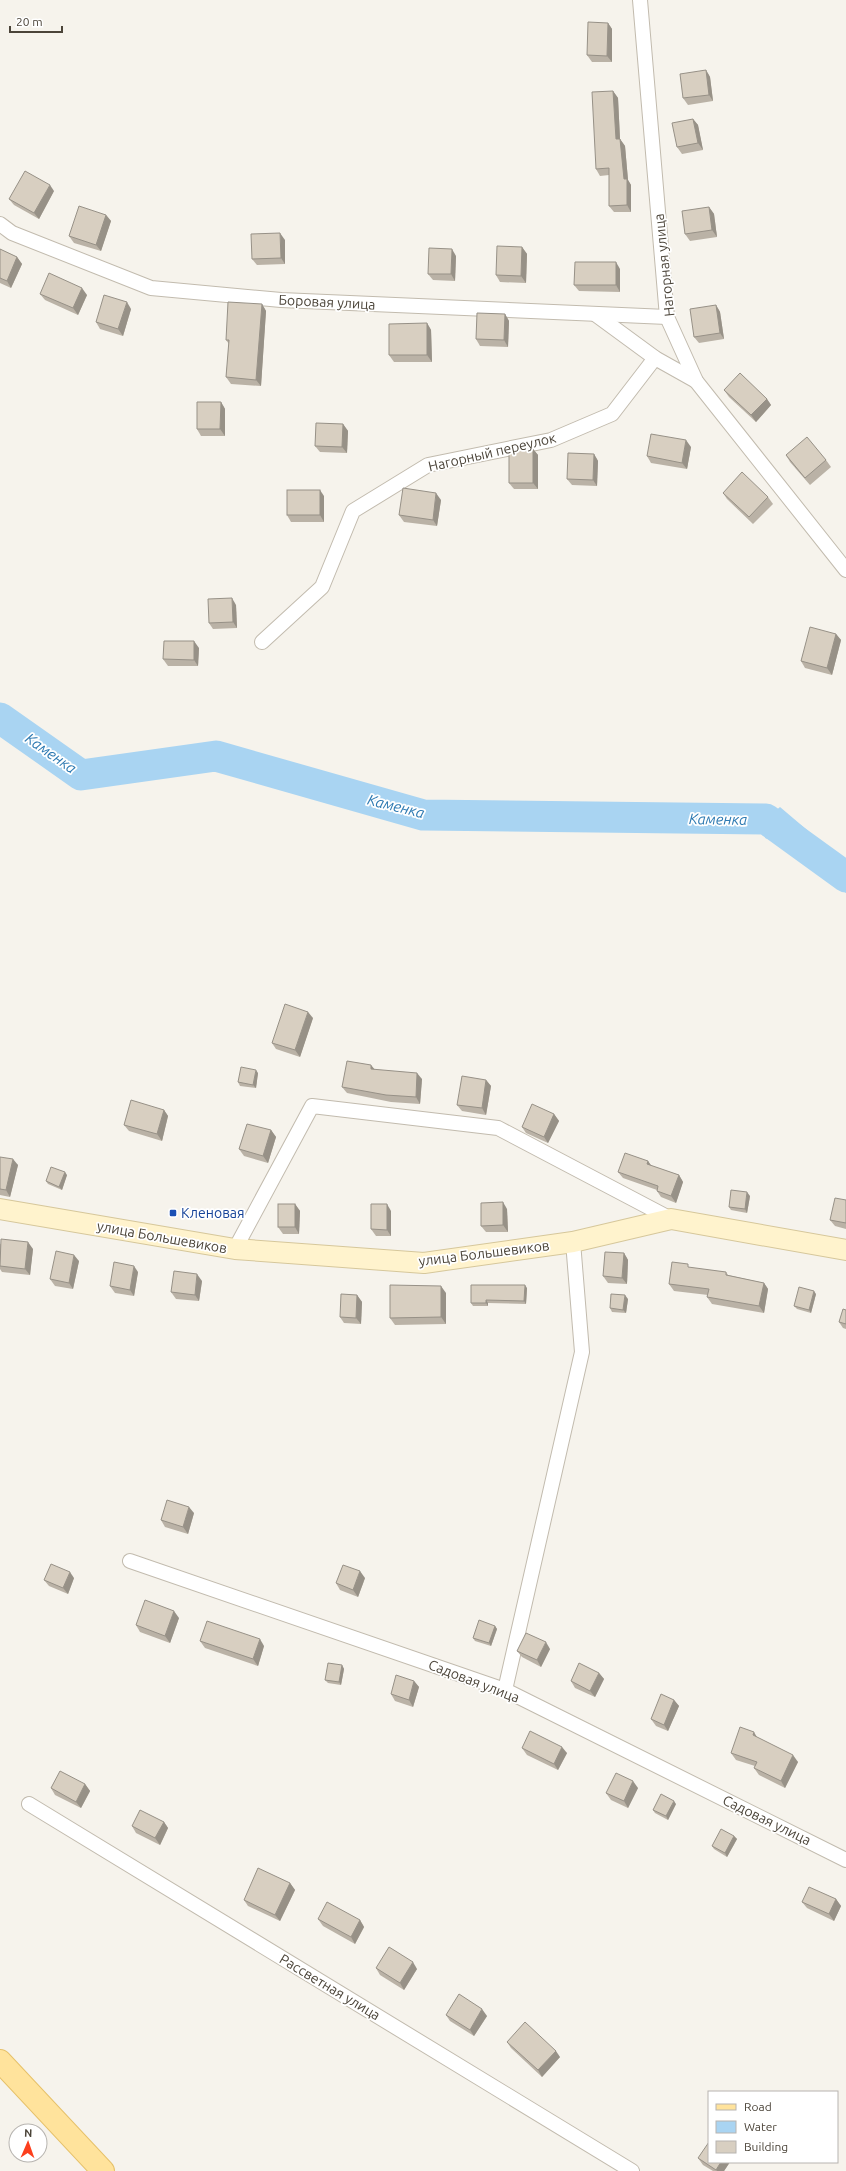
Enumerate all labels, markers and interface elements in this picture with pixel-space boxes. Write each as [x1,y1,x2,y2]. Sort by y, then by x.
scale bar [10,8,62,34]
text: 20 m [16,15,43,28]
street label: Нагорная улица [651,213,677,317]
street label: Боровая улица [278,291,376,313]
street label: Нагорный переулок [426,429,558,475]
water label: Каменка [22,729,80,777]
water label: Каменка [366,791,426,821]
water label: Каменка [689,810,747,828]
place label: Кленовая [181,1205,245,1221]
marker: Кленовая [168,1208,178,1218]
street label: улица Большевиков [96,1218,228,1256]
street label: улица Большевиков [418,1237,550,1269]
street label: Садовая улица [426,1656,522,1706]
street label: Садовая улица [720,1792,814,1848]
street label: Рассветная улица [277,1951,383,2023]
legend [708,2091,838,2163]
text: Road [744,2100,772,2113]
text: Water [744,2120,777,2133]
north arrow [8,2123,48,2163]
text: N [24,2127,33,2139]
text: Building [744,2140,788,2153]

